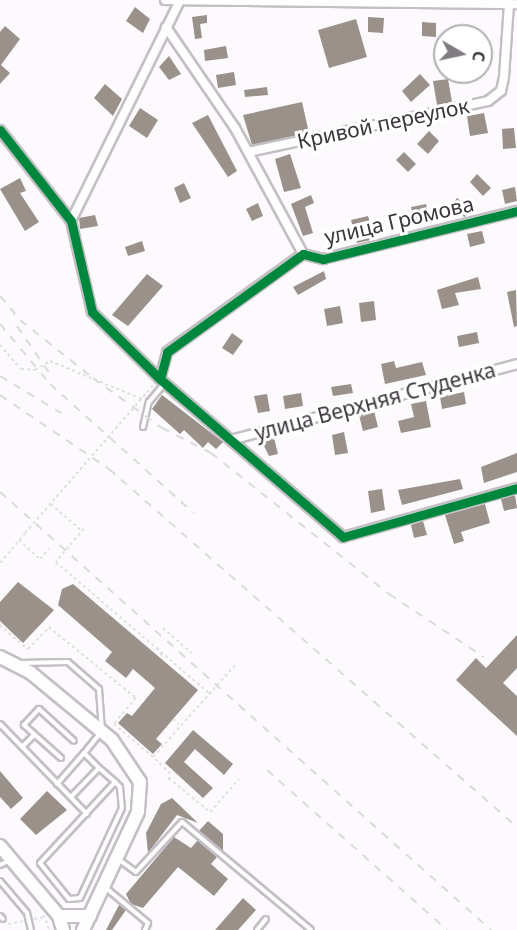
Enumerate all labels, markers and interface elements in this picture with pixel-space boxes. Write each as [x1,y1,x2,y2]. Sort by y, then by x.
north arrow [433,24,493,84]
text: С [467,50,490,63]
street label: Кривой переулок [295,92,471,154]
street label: улица Громова [322,191,476,249]
street label: улица Верхняя Cтуденка [252,357,498,445]

